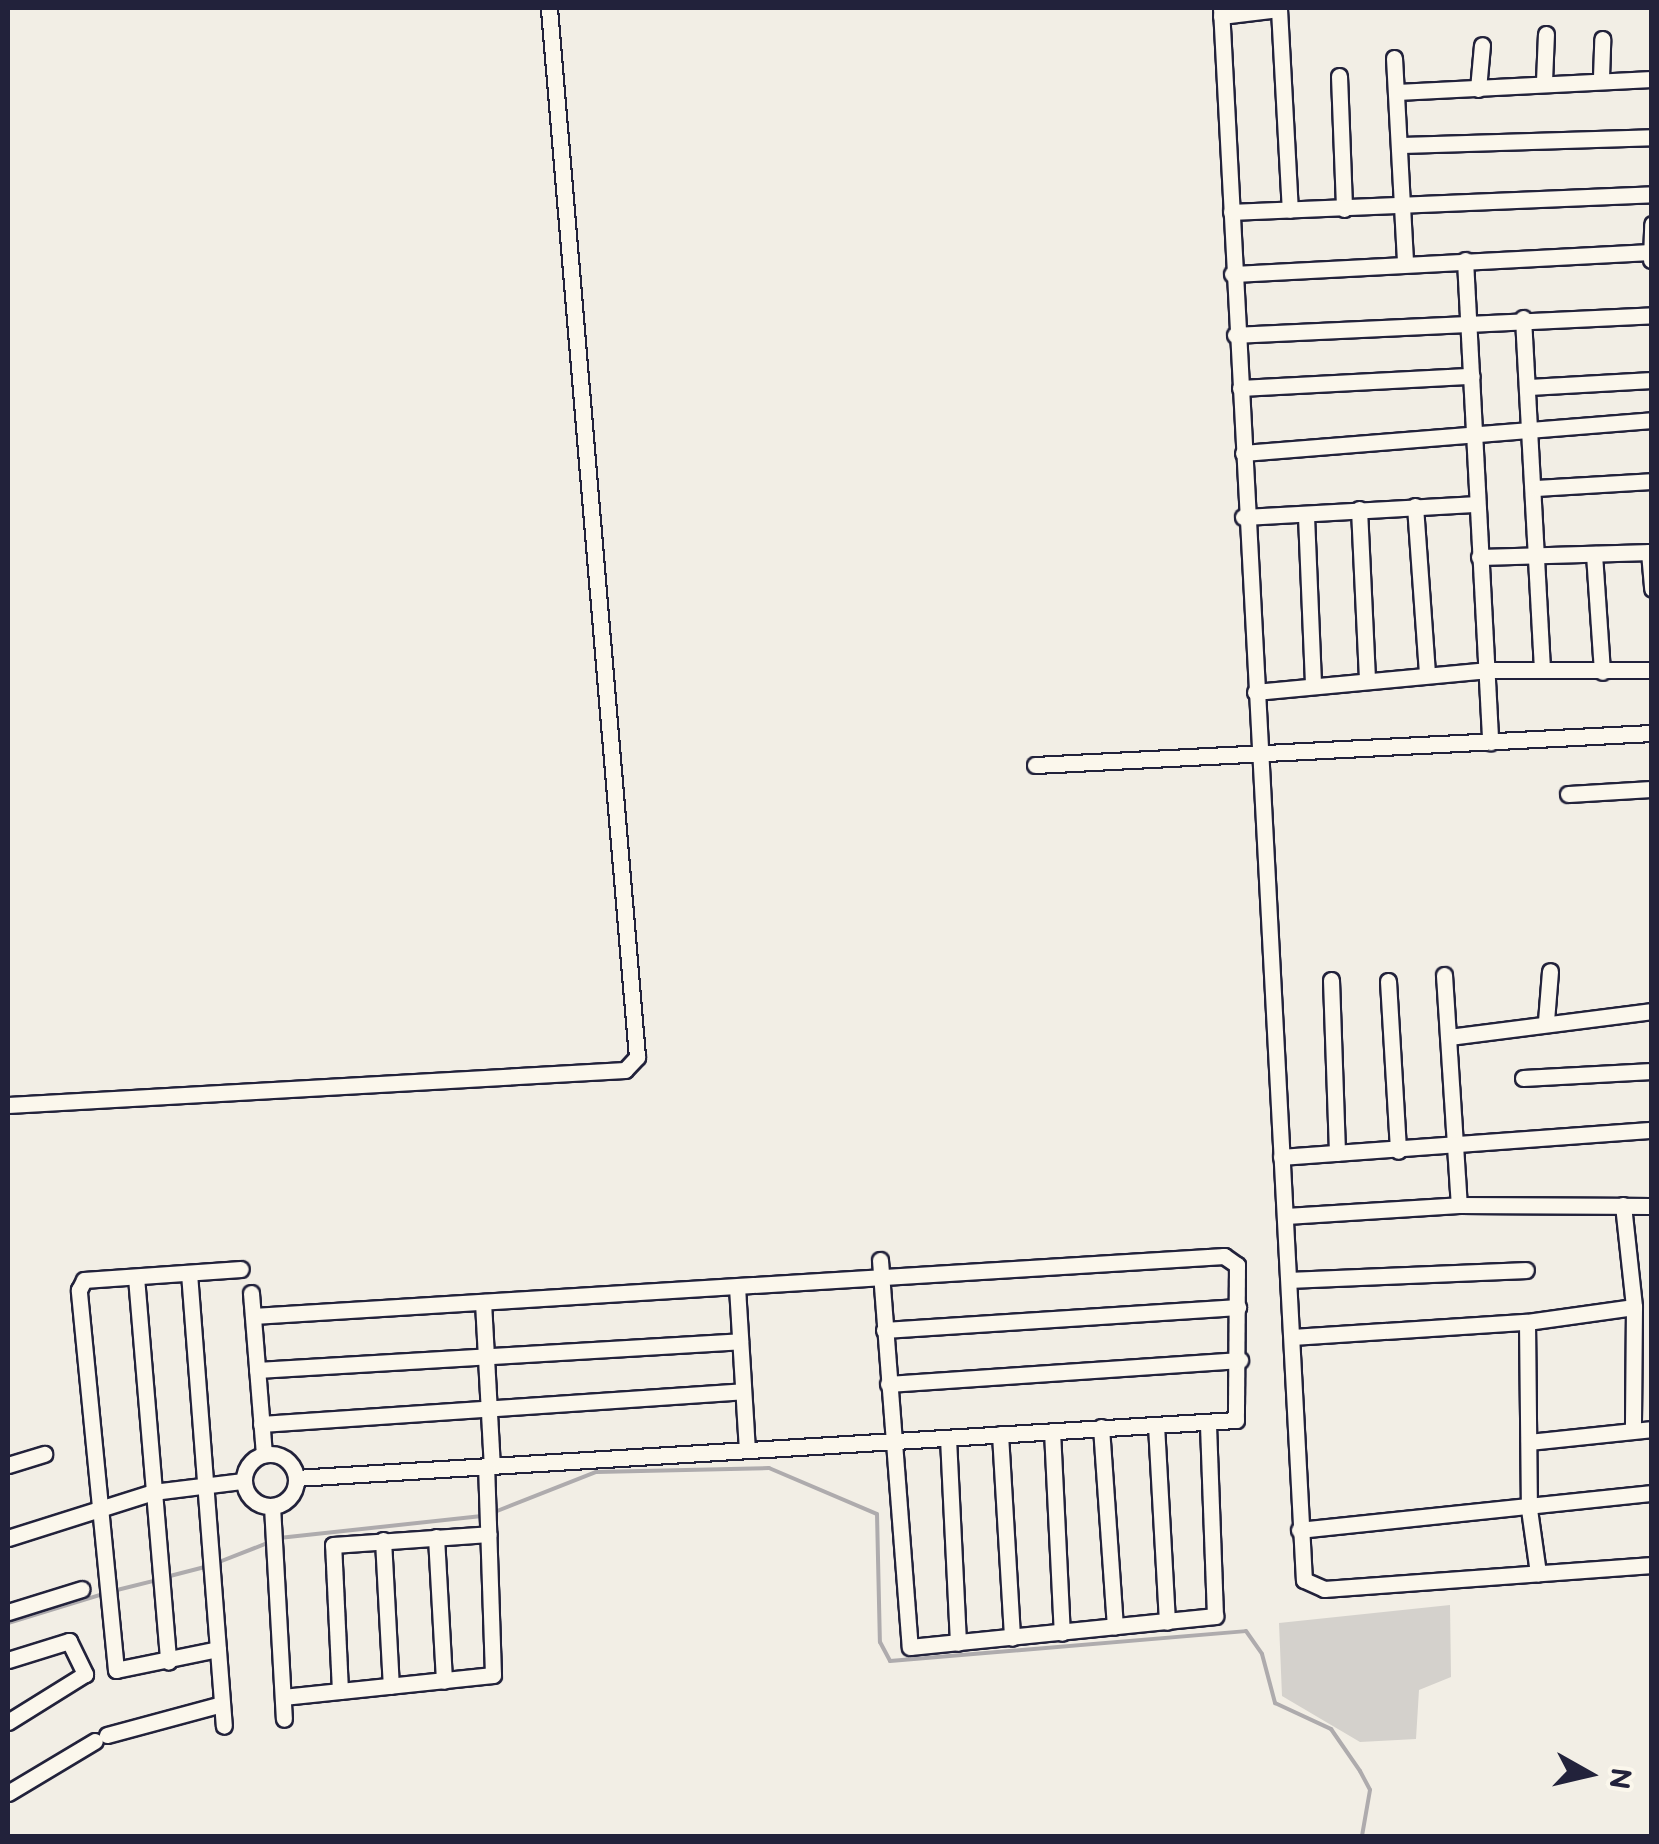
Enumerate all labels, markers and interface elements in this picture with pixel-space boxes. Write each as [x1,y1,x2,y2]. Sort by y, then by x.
north arrow [1539,1724,1639,1824]
text: N [1601,1766,1637,1791]

